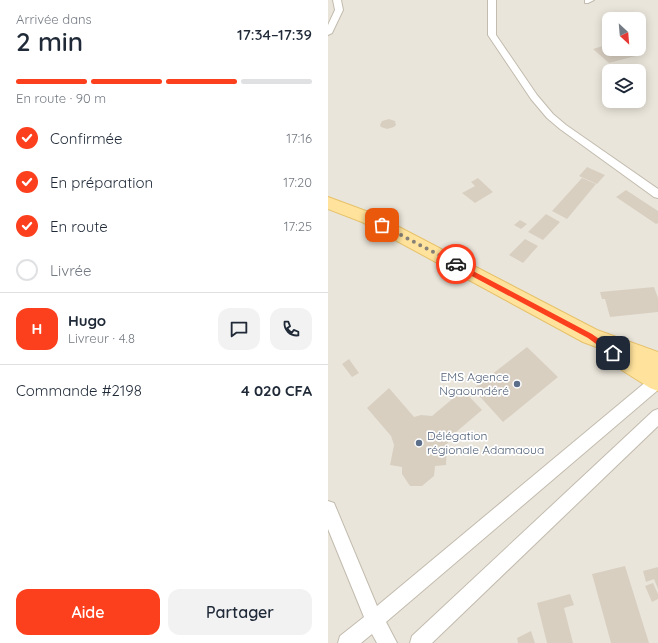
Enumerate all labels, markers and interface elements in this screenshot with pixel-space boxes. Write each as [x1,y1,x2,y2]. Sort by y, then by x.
text: Arrivée dans [16,11,92,27]
north arrow [602,12,646,56]
map controls [602,12,646,108]
text: 2 min [16,25,83,58]
text: 17:34–17:39 [237,25,312,44]
button: layers [602,64,646,108]
text: En route · 90 m [16,90,106,106]
icon: check [16,127,38,149]
text: Confirmée [50,129,123,148]
text: 17:16 [286,130,312,146]
icon: check [16,171,38,193]
text: En préparation [50,173,153,192]
text: 17:20 [283,174,312,190]
pin [365,208,399,242]
icon: bag [371,214,393,236]
icon: check [16,215,38,237]
text: En route [50,217,108,236]
text: 17:25 [284,218,312,234]
courier [436,244,476,284]
icon: car [445,253,467,275]
text: Livrée [50,261,92,280]
button: chat [218,308,260,350]
button: phone [270,308,312,350]
text: Hugo [68,311,106,330]
text: H [32,319,42,338]
text: Livreur · 4.8 [68,330,135,346]
pin [596,336,630,370]
icon: home [602,342,624,364]
place label: EMS Agence Ngaoundéré [439,369,509,398]
marker: EMS Agence Ngaoundéré [512,379,522,389]
text: Commande #2198 [16,381,142,400]
text: 4 020 CFA [241,381,312,400]
place label: Délégation régionale Adamaoua [427,428,544,457]
marker: Délégation régionale Adamaoua [414,438,424,448]
button: Aide [16,589,160,635]
button: Partager [168,589,312,635]

